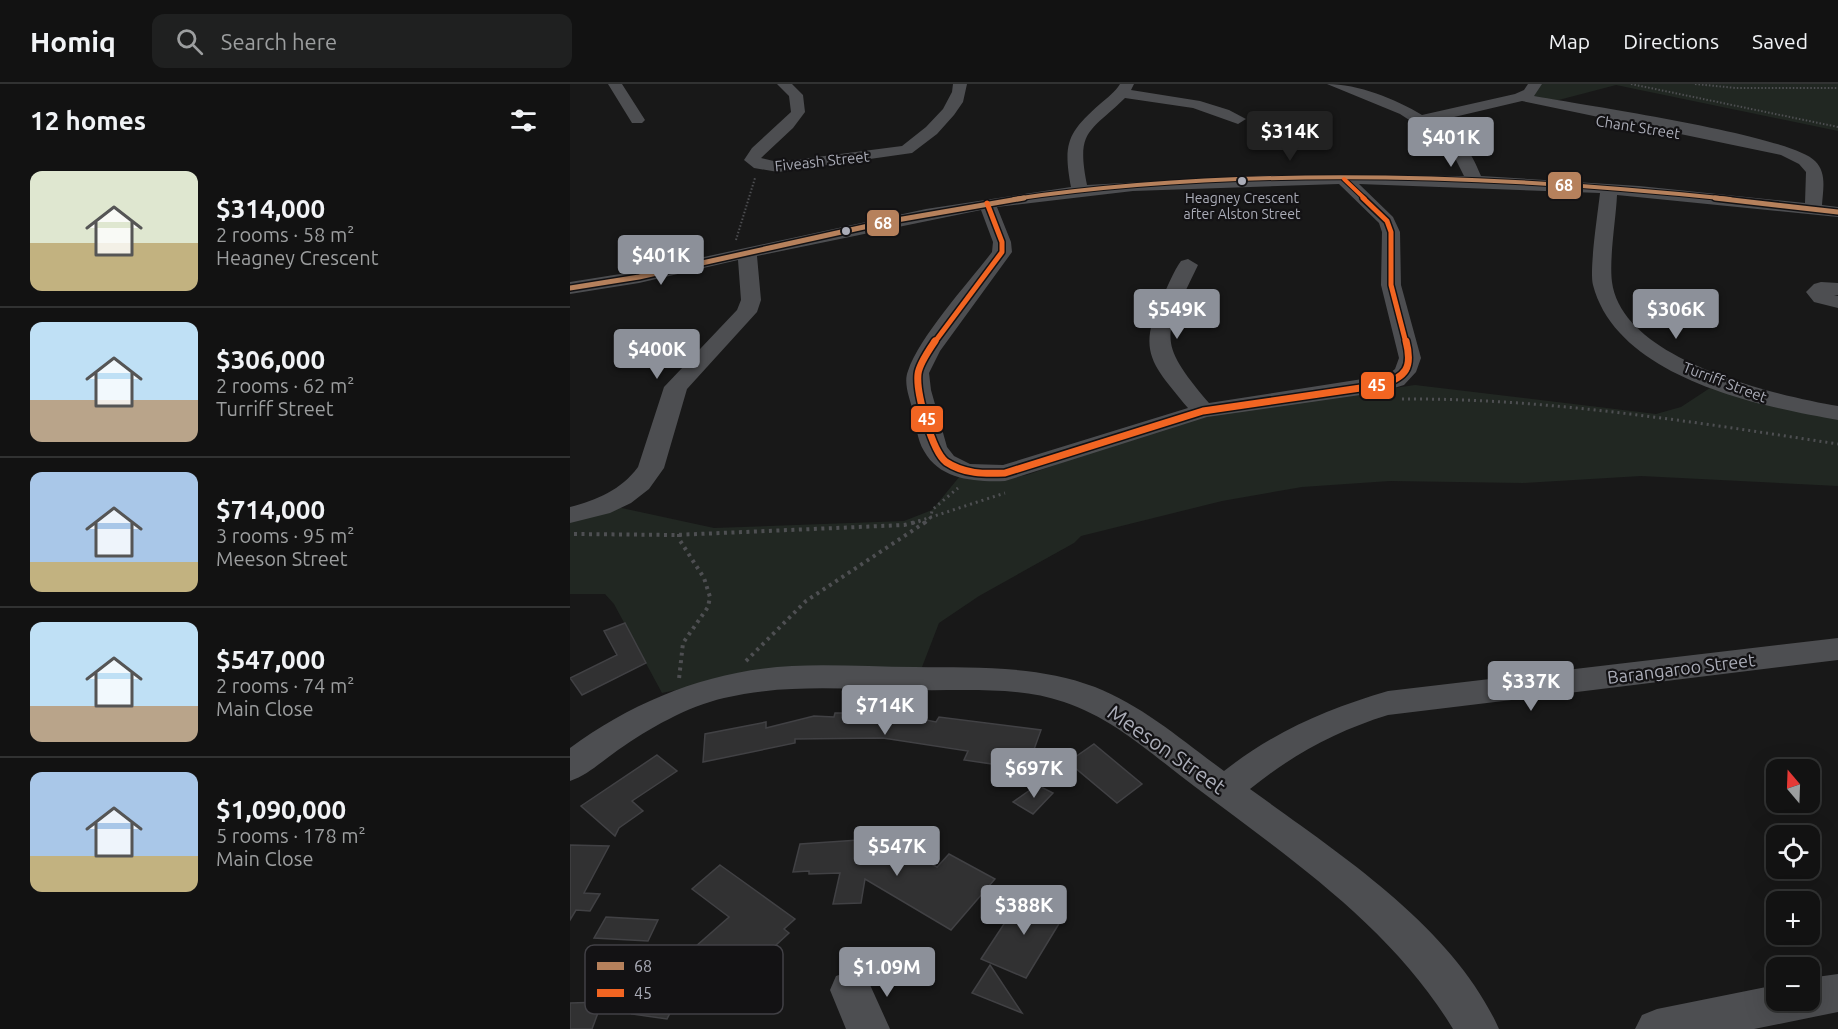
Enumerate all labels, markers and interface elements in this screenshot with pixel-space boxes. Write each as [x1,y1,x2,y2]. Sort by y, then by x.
search box [152,14,572,68]
icon: search [173,25,206,58]
text: Homiq [30,26,116,57]
text: Search here [221,29,337,54]
text: Map [1549,29,1590,53]
text: Directions [1623,29,1719,53]
text: Saved [1752,29,1808,53]
icon: filters [507,104,540,137]
text: 12 homes [30,106,146,135]
pin: $314K [1248,111,1332,162]
street label: Chant Street [1595,112,1682,142]
pin: $401K [1409,117,1493,168]
text: $314K [1261,119,1319,142]
text: $401K [1422,125,1480,148]
street label: Fiveash Street [774,148,870,174]
line badge: 68 [1547,171,1582,200]
marker: Heagney Crescent after Alston Street [1236,175,1248,187]
text: 68 [1555,176,1573,194]
place label: Heagney Crescent after Alston Street [1183,190,1301,222]
text: $314,000 [216,194,325,223]
icon: home [78,195,150,267]
line badge: 68 [866,209,900,237]
text: 68 [874,214,892,232]
text: 2 rooms · 58 m² [216,223,354,246]
unlabelled marker [840,225,852,237]
pin: $401K [619,235,703,286]
text: $401K [632,243,690,266]
text: Heagney Crescent [216,246,379,269]
pin: $549K [1135,289,1219,340]
pin: $306K [1634,289,1718,340]
text: $549K [1148,297,1206,320]
text: $306K [1647,297,1705,320]
pin: $400K [615,329,699,380]
text: $400K [628,337,686,360]
text: $306,000 [216,345,325,374]
icon: home [78,346,150,418]
street label: Turriff Street [1681,358,1769,406]
line badge: 45 [1360,371,1395,400]
text: 2 rooms · 62 m² [216,374,354,397]
text: 45 [1368,376,1386,394]
text: Turriff Street [216,397,334,420]
line badge: 45 [910,405,944,433]
text: 45 [918,410,936,428]
text: $714,000 [216,495,325,524]
icon: home [78,496,150,568]
text: 3 rooms · 95 m² [216,524,354,547]
text: Meeson Street [216,547,348,570]
text: $547,000 [216,645,325,674]
icon: home [78,646,150,718]
street label: Barangaroo Street [1606,649,1756,687]
pin: $337K [1489,661,1573,712]
text: $337K [1502,669,1560,692]
text: 2 rooms · 74 m² [216,674,354,697]
pin: $714K [843,685,927,736]
text: $714K [856,693,914,716]
text: Main Close [216,697,313,720]
street label: Meeson Street [1103,700,1231,798]
pin: $697K [992,748,1076,799]
text: $697K [1005,756,1063,779]
north arrow [1766,759,1820,813]
map controls [1766,759,1820,1011]
text: $1,090,000 [216,795,346,824]
icon: home [78,796,150,868]
text: 5 rooms · 178 m² [216,824,366,847]
button: locate [1766,825,1820,879]
pin: $547K [855,826,939,877]
text: $547K [868,834,926,857]
text: Main Close [216,847,313,870]
pin: $388K [982,885,1066,936]
button: + [1766,891,1820,945]
text: $388K [995,893,1053,916]
legend [585,945,783,1014]
pin: $1.09M [838,947,936,998]
text: $1.09M [853,955,921,978]
text: 68 [634,957,652,975]
button: − [1766,957,1820,1011]
text: 45 [634,984,652,1002]

